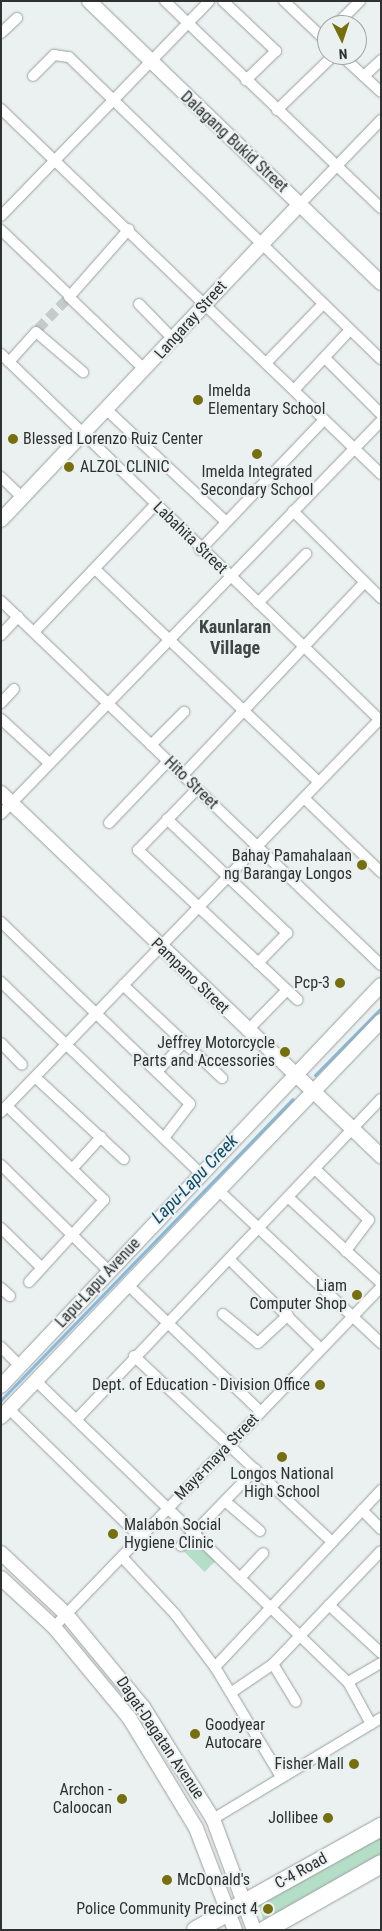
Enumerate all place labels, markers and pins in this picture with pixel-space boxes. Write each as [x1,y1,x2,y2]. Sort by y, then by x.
place label: Imelda Elementary School [208,381,325,419]
marker: Imelda Elementary School [192,394,204,406]
place label: Blessed Lorenzo Ruiz Center [23,429,203,449]
marker: Blessed Lorenzo Ruiz Center [7,433,19,445]
marker: Imelda Integrated Secondary School [251,448,263,460]
place label: ALZOL CLINIC [80,457,170,477]
marker: ALZOL CLINIC [62,460,76,474]
place label: Imelda Integrated Secondary School [200,462,314,500]
place label: Bahay Pamahalaan ng Barangay Longos [224,846,352,884]
marker: Bahay Pamahalaan ng Barangay Longos [356,859,368,871]
place label: Pcp-3 [294,973,330,993]
marker: Pcp-3 [334,977,346,989]
place label: Jeffrey Motorcycle Parts and Accessories [133,1033,275,1071]
marker: Jeffrey Motorcycle Parts and Accessories [279,1046,291,1058]
place label: Liam Computer Shop [250,1276,347,1314]
marker: Liam Computer Shop [351,1289,363,1301]
place label: Dept. of Education - Division Office [92,1375,310,1395]
marker: Dept. of Education - Division Office [314,1379,326,1391]
marker: Longos National High School [276,1451,288,1463]
place label: Longos National High School [230,1464,334,1502]
place label: Malabon Social Hygiene Clinic [124,1515,221,1553]
marker: Malabon Social Hygiene Clinic [106,1527,120,1541]
place label: Goodyear Autocare [205,1715,265,1753]
marker: Goodyear Autocare [189,1728,201,1740]
place label: Fisher Mall [274,1754,344,1774]
marker: Fisher Mall [348,1758,360,1770]
place label: Archon - Caloocan [53,1780,112,1818]
marker: Archon - Caloocan [116,1793,128,1805]
place label: Jollibee [268,1808,318,1828]
marker: Jollibee [322,1812,334,1824]
place label: McDonald's [177,1870,250,1890]
marker: McDonald's [161,1874,173,1886]
place label: Police Community Precinct 4 [76,1899,258,1919]
marker: Police Community Precinct 4 [262,1903,274,1915]

